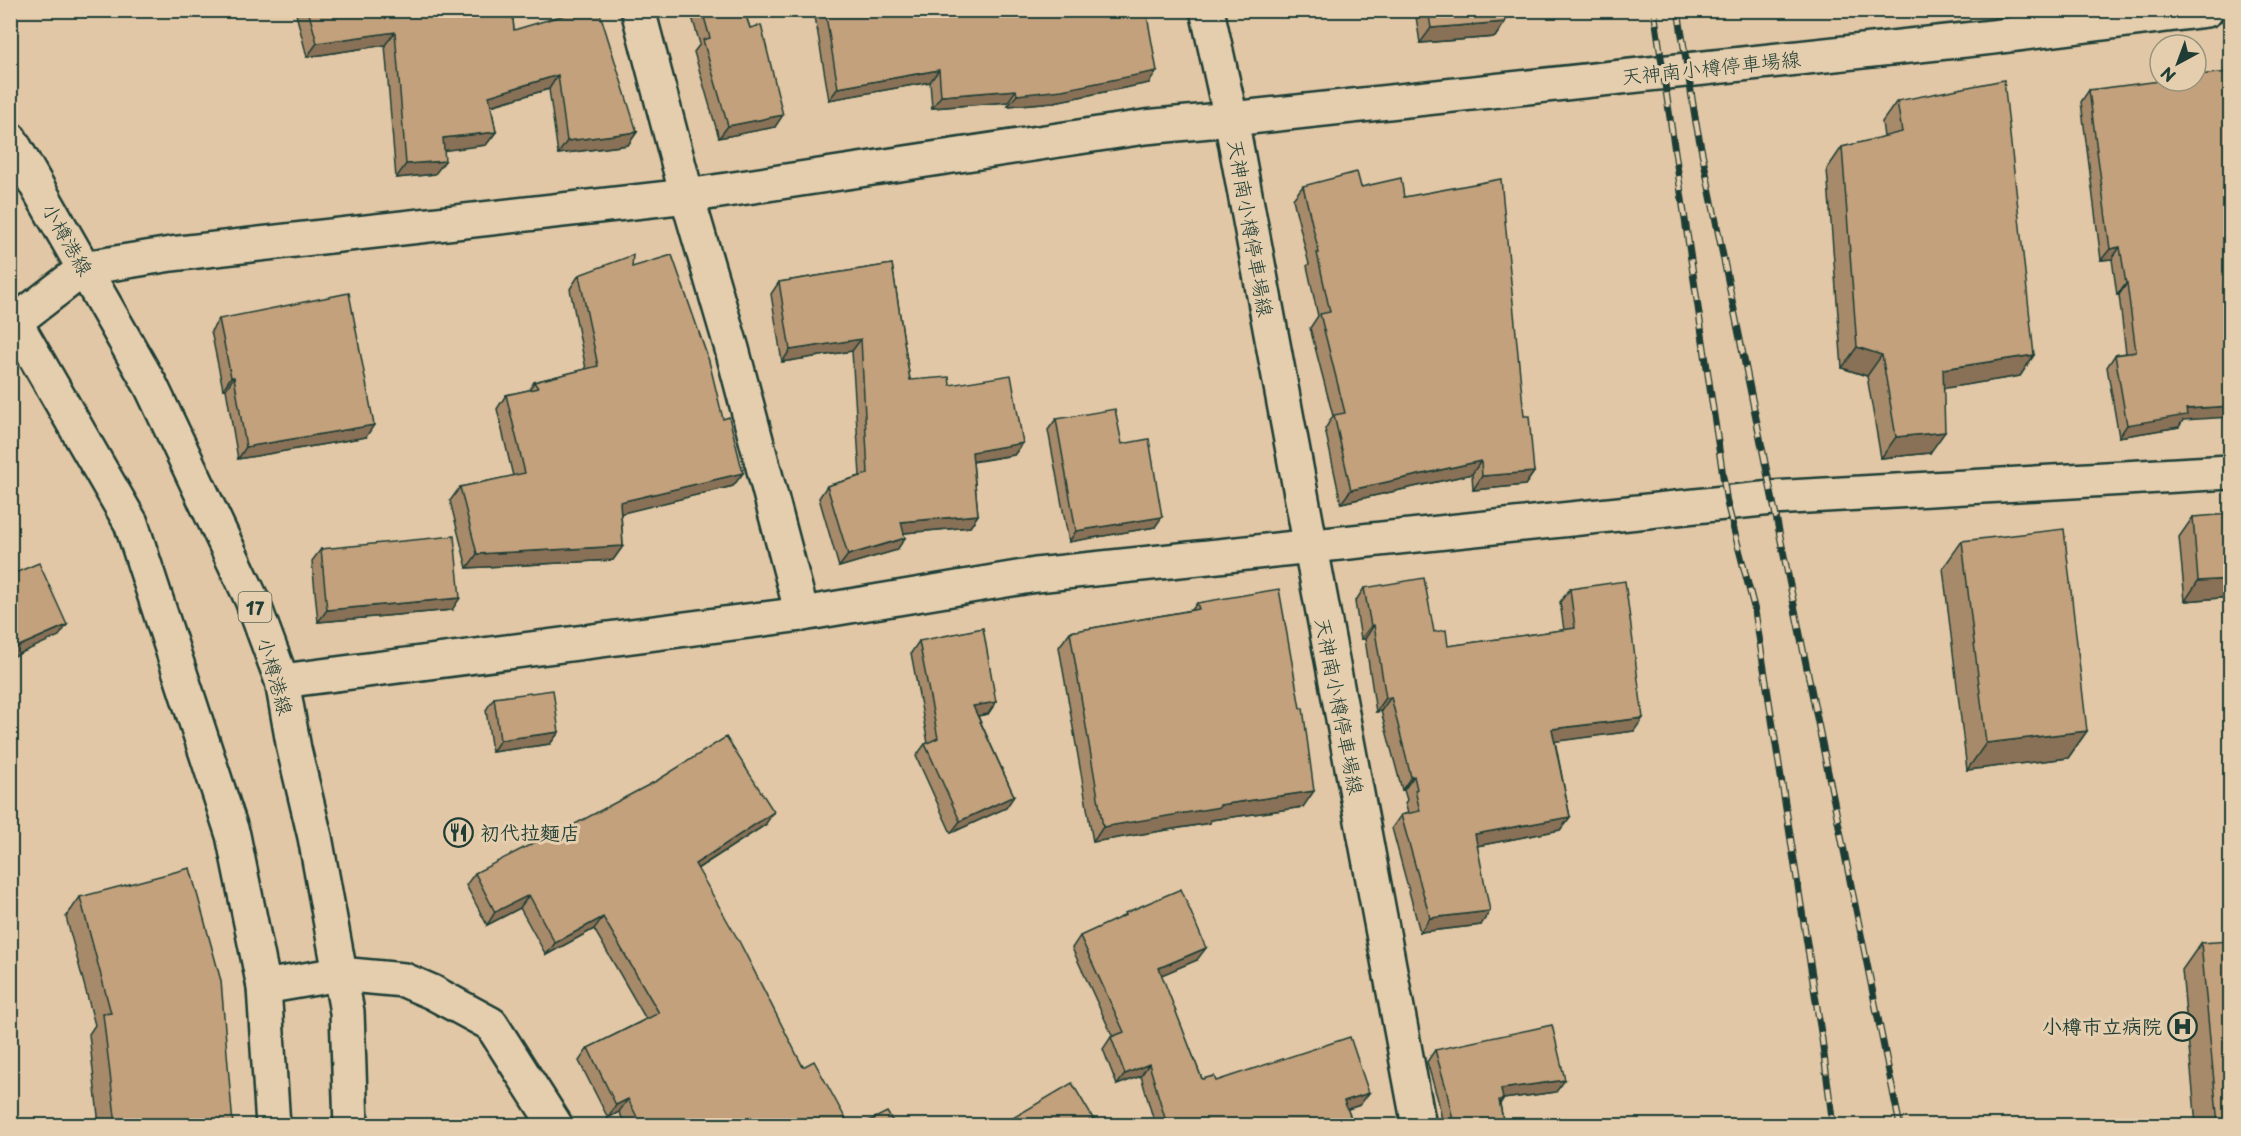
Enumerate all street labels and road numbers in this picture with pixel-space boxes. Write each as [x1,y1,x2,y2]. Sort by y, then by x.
street label: 天神南小樽停車場線 [1620,43,1802,91]
street label: 天神南小樽停車場線 [1221,137,1281,319]
street label: 小樽港線 [35,197,101,281]
road number: 17 [238,592,272,622]
street label: 天神南小樽停車場線 [1308,615,1372,797]
street label: 小樽港線 [251,633,301,719]

